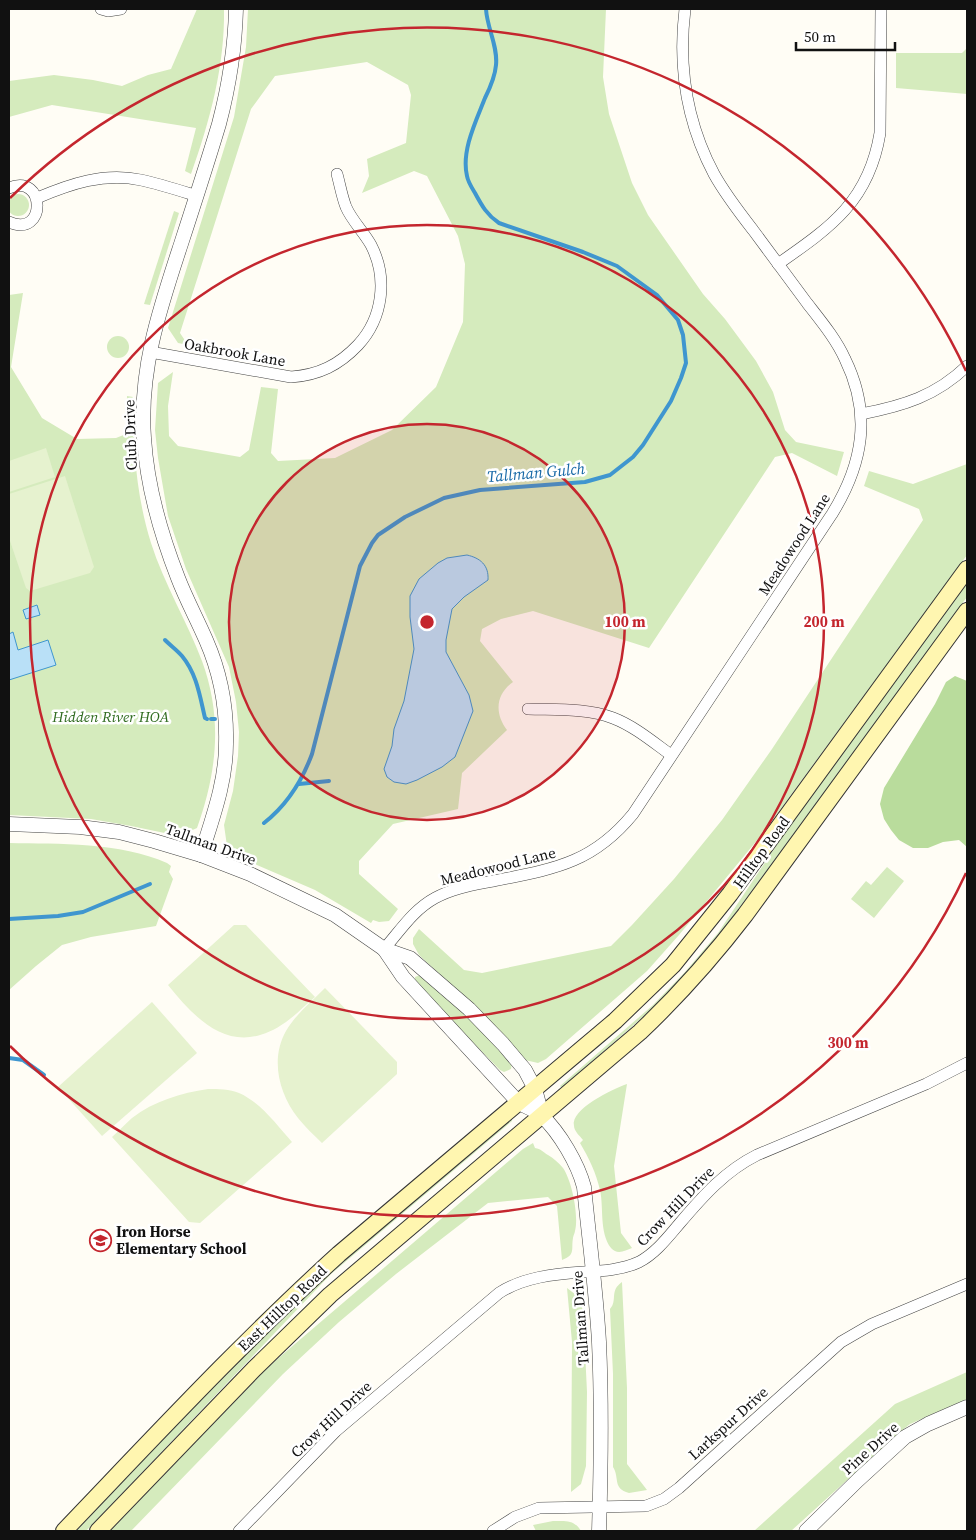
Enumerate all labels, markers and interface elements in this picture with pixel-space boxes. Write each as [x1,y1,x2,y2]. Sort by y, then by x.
scale bar [796,20,895,52]
text: 50 m [804,26,836,47]
street label: Oakbrook Lane [183,333,288,371]
street label: Club Drive [118,399,142,471]
water label: Tallman Gulch [486,457,586,487]
street label: Meadowood Lane [753,489,835,599]
text: 100 m [604,611,646,632]
text: 200 m [803,611,845,632]
centre of rings [418,613,436,631]
park label: Hidden River HOA [51,706,170,727]
street label: Hilltop Road [728,811,795,892]
street label: Tallman Drive [163,818,259,870]
street label: Meadowood Lane [438,841,558,890]
text: 300 m [827,1032,869,1053]
street label: Crow Hill Drive [631,1161,719,1251]
place label: Iron Horse Elementary School [116,1221,247,1259]
school or university icon: Iron Horse Elementary School [88,1228,112,1252]
street label: East Hilltop Road [233,1260,331,1356]
street label: Tallman Drive [566,1270,594,1366]
street label: Crow Hill Drive [286,1376,376,1462]
street label: Larkspur Drive [684,1381,773,1464]
street label: Pine Drive [837,1417,903,1479]

